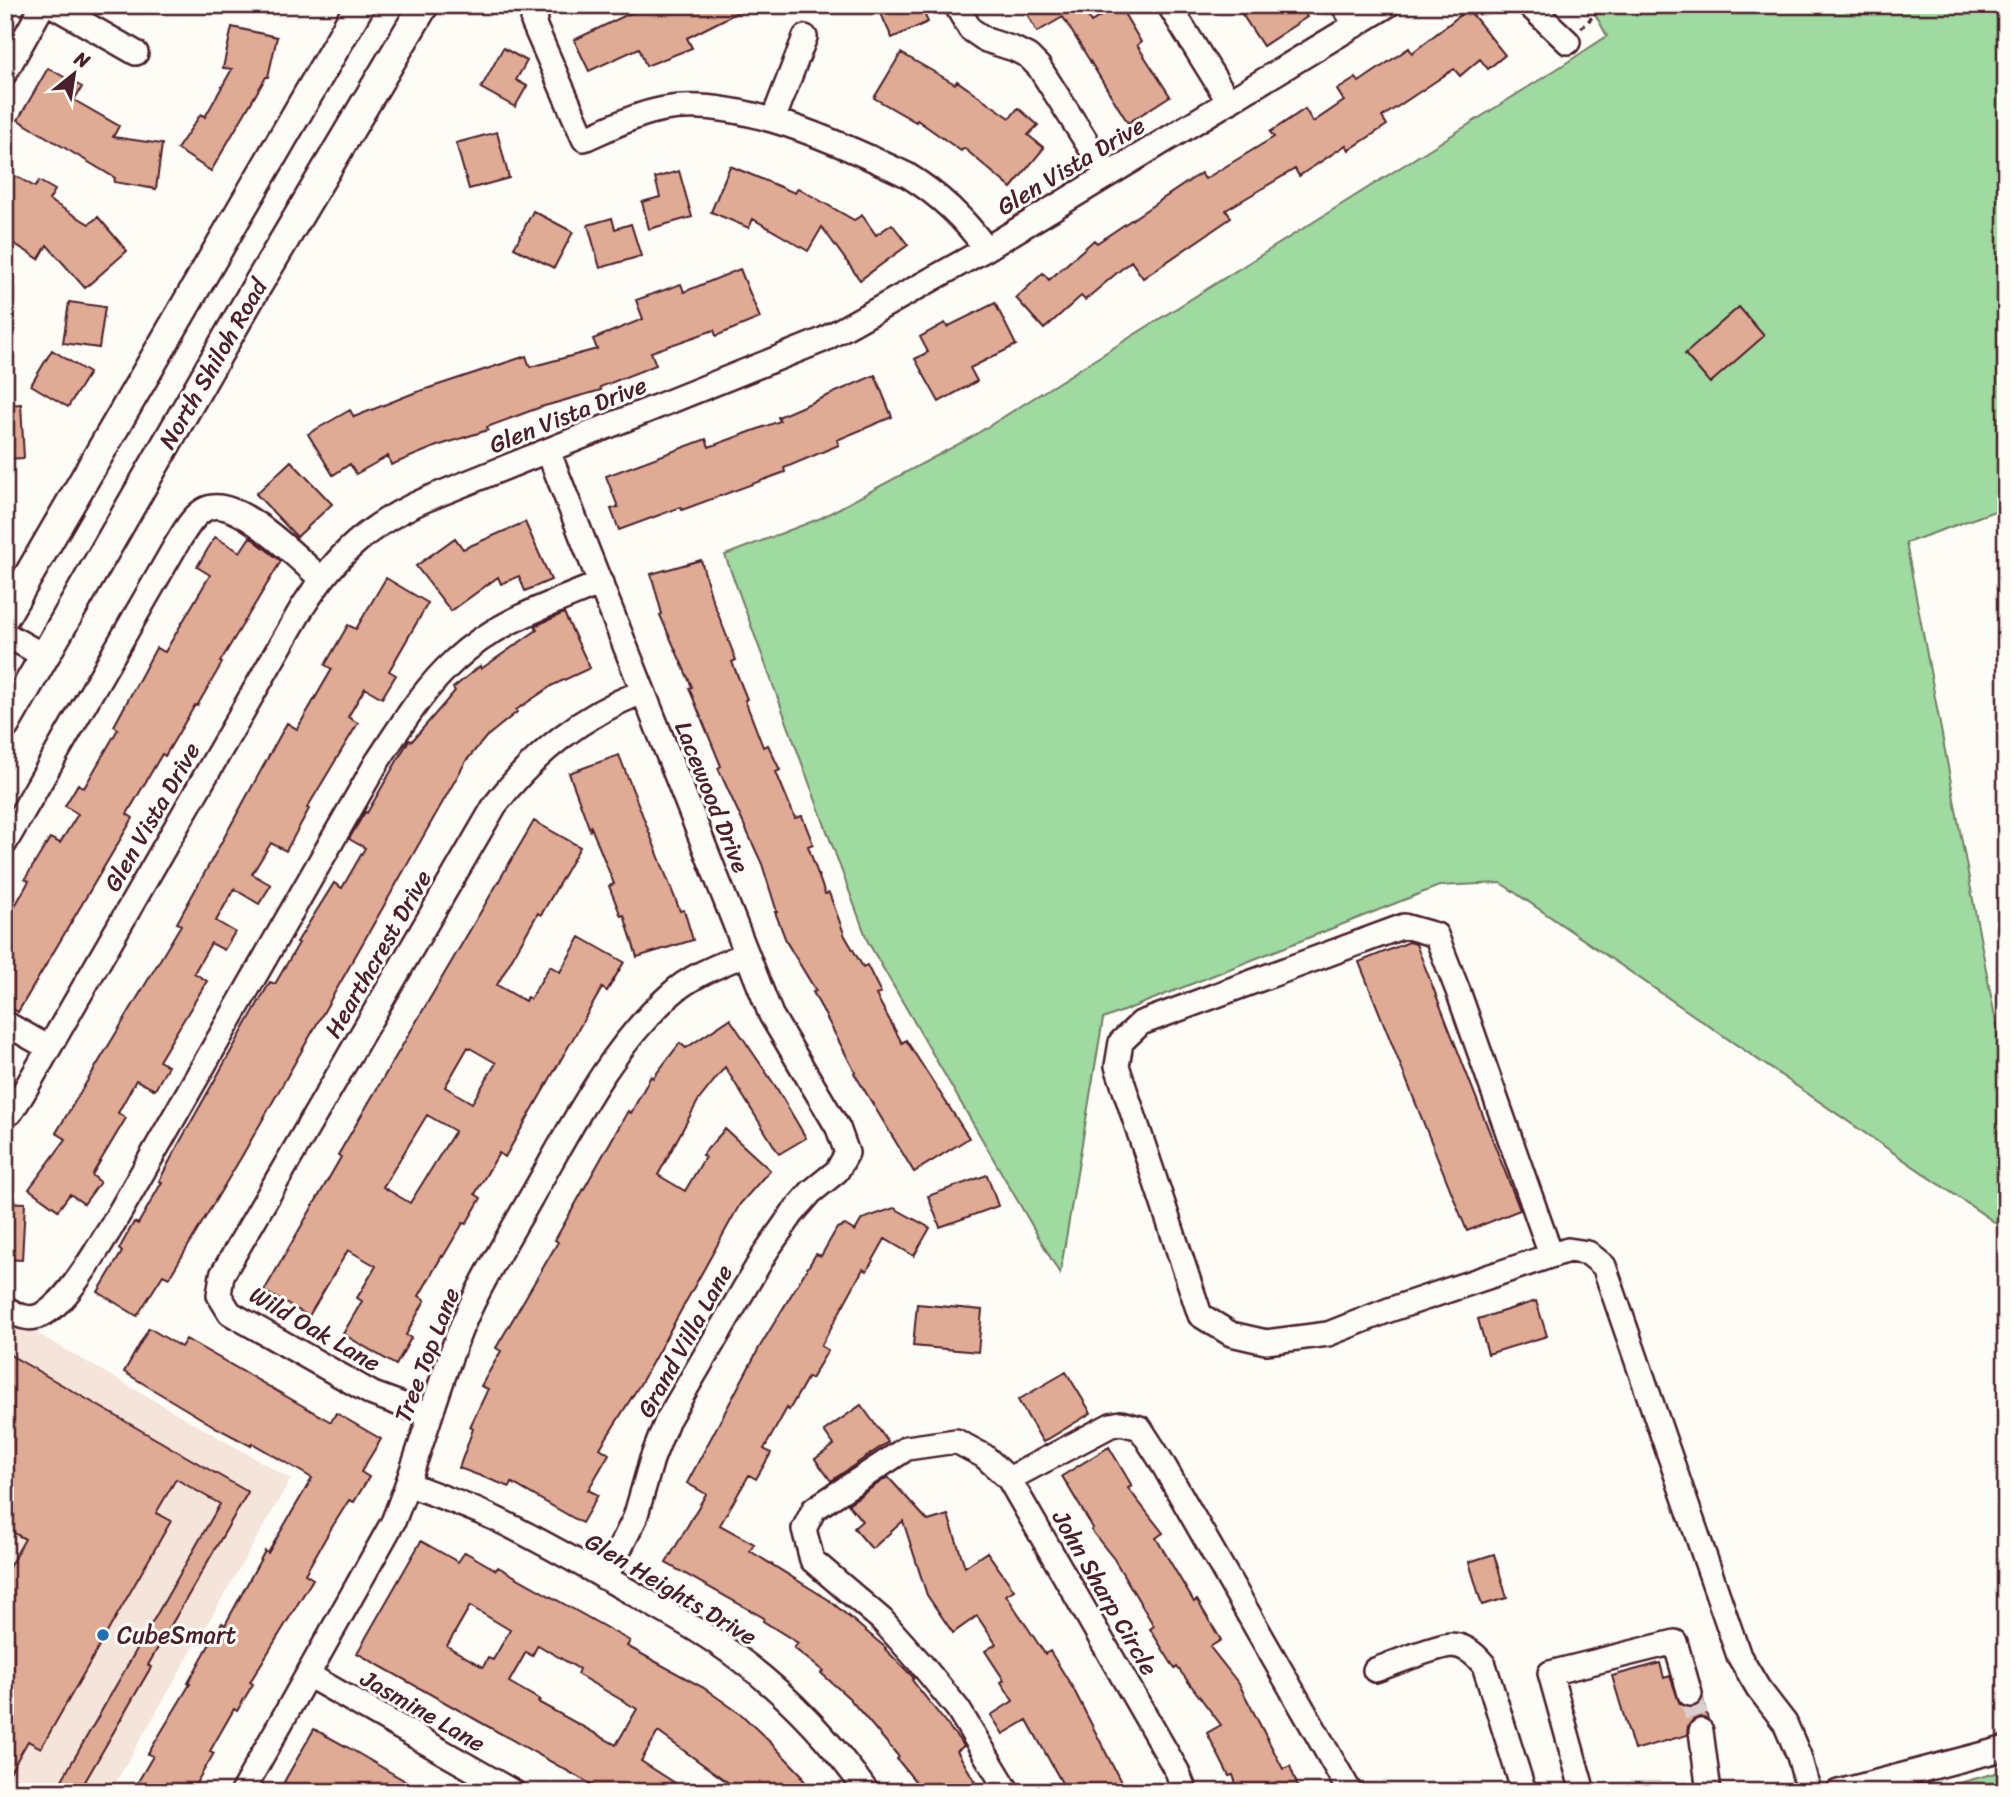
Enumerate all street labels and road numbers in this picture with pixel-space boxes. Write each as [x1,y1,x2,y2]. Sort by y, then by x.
street label: Glen Vista Drive [989,105,1153,227]
street label: North Shiloh Road [147,269,280,457]
street label: Glen Vista Drive [483,364,653,466]
street label: Lacewood Drive [662,715,762,880]
street label: Glen Vista Drive [92,734,212,900]
street label: Hearthcrest Drive [313,862,443,1046]
street label: Grand Villa Lane [625,1256,745,1426]
street label: Wild Oak Lane [241,1274,389,1384]
street label: Tree Top Lane [382,1281,472,1429]
street label: John Sharp Circle [1040,1501,1170,1684]
street label: Glen Heights Drive [577,1521,765,1657]
street label: Jasmine Lane [352,1658,494,1764]

